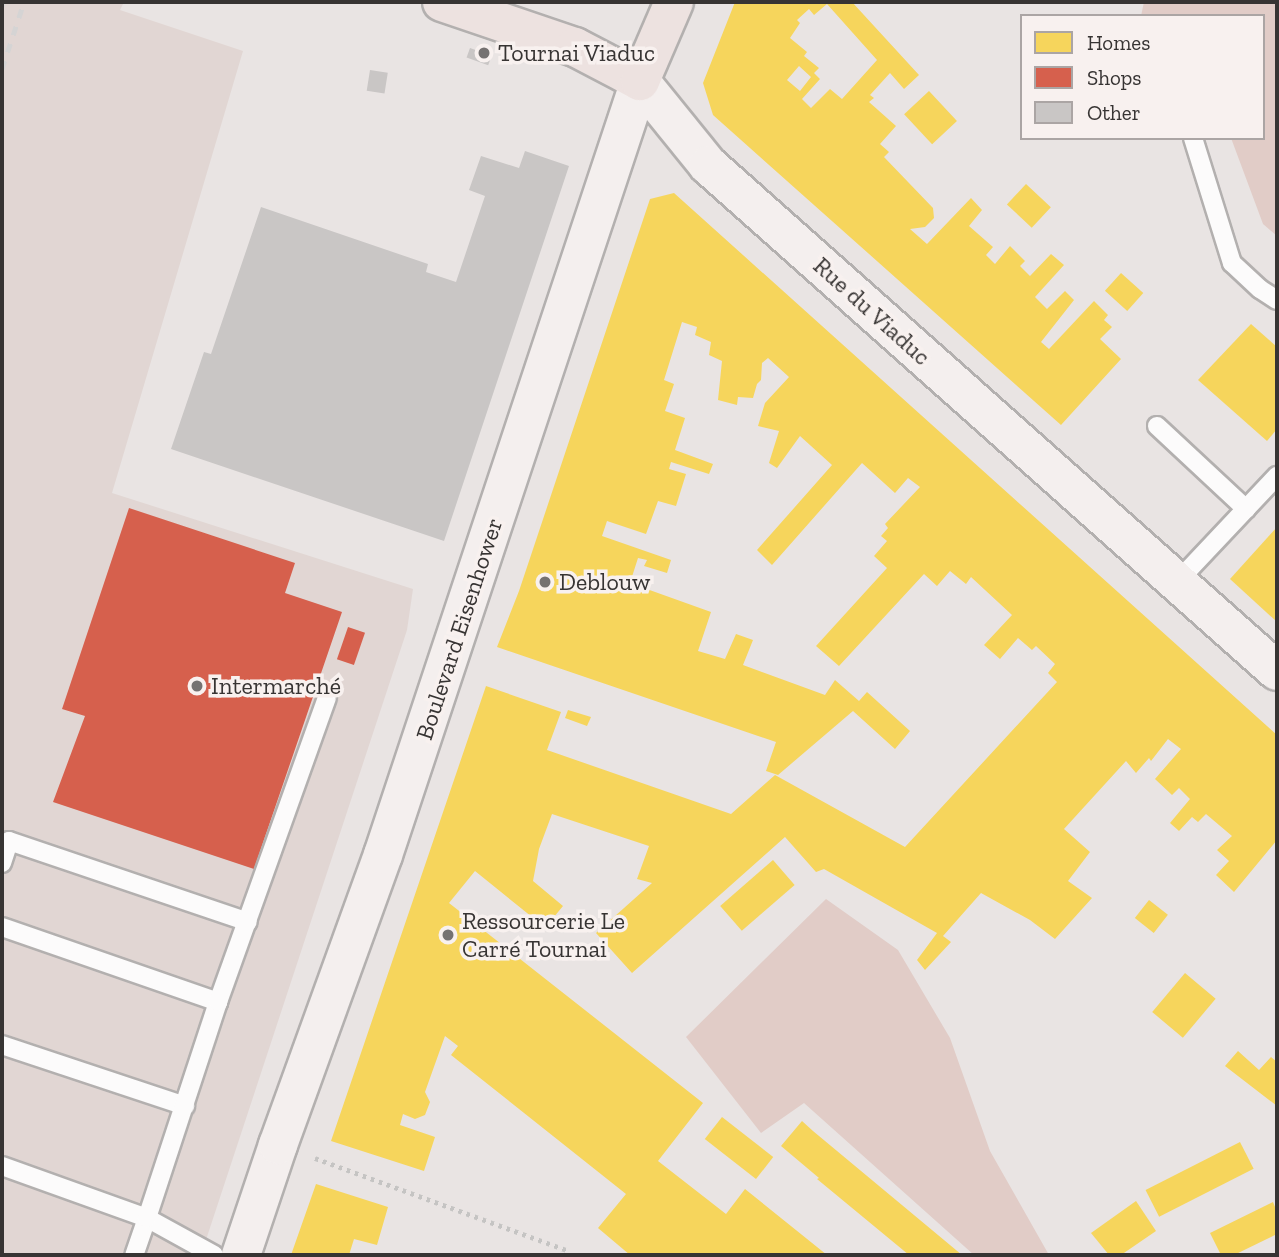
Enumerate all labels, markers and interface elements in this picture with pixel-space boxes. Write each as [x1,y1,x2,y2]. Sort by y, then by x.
legend [1020,14,1265,140]
text: Homes [1087,30,1150,55]
place label: Tournai Viaduc [498,39,656,67]
marker: Tournai Viaduc [476,45,492,61]
text: Shops [1087,65,1141,90]
text: Other [1087,100,1141,125]
street label: Rue du Viaduc [807,251,937,371]
street label: Boulevard Eisenhower [410,515,508,743]
place label: Deblouw [559,568,650,596]
marker: Deblouw [537,574,553,590]
place label: Intermarché [211,672,341,700]
marker: Intermarché [189,678,205,694]
place label: Ressourcerie Le Carré Tournai [462,907,625,963]
marker: Ressourcerie Le Carré Tournai [440,927,456,943]

